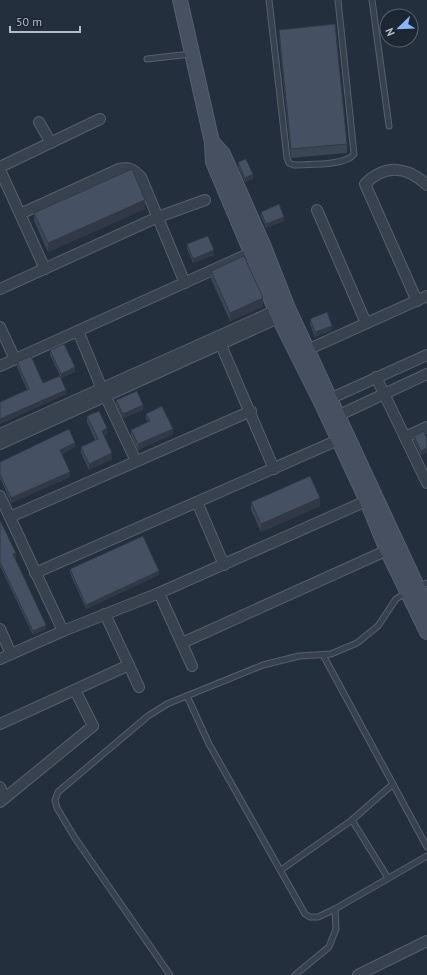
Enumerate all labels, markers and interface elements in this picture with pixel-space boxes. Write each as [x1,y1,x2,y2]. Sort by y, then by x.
scale bar [10,8,80,34]
north arrow [379,8,419,48]
text: 50 m [16,14,42,29]
text: N [382,26,398,38]

